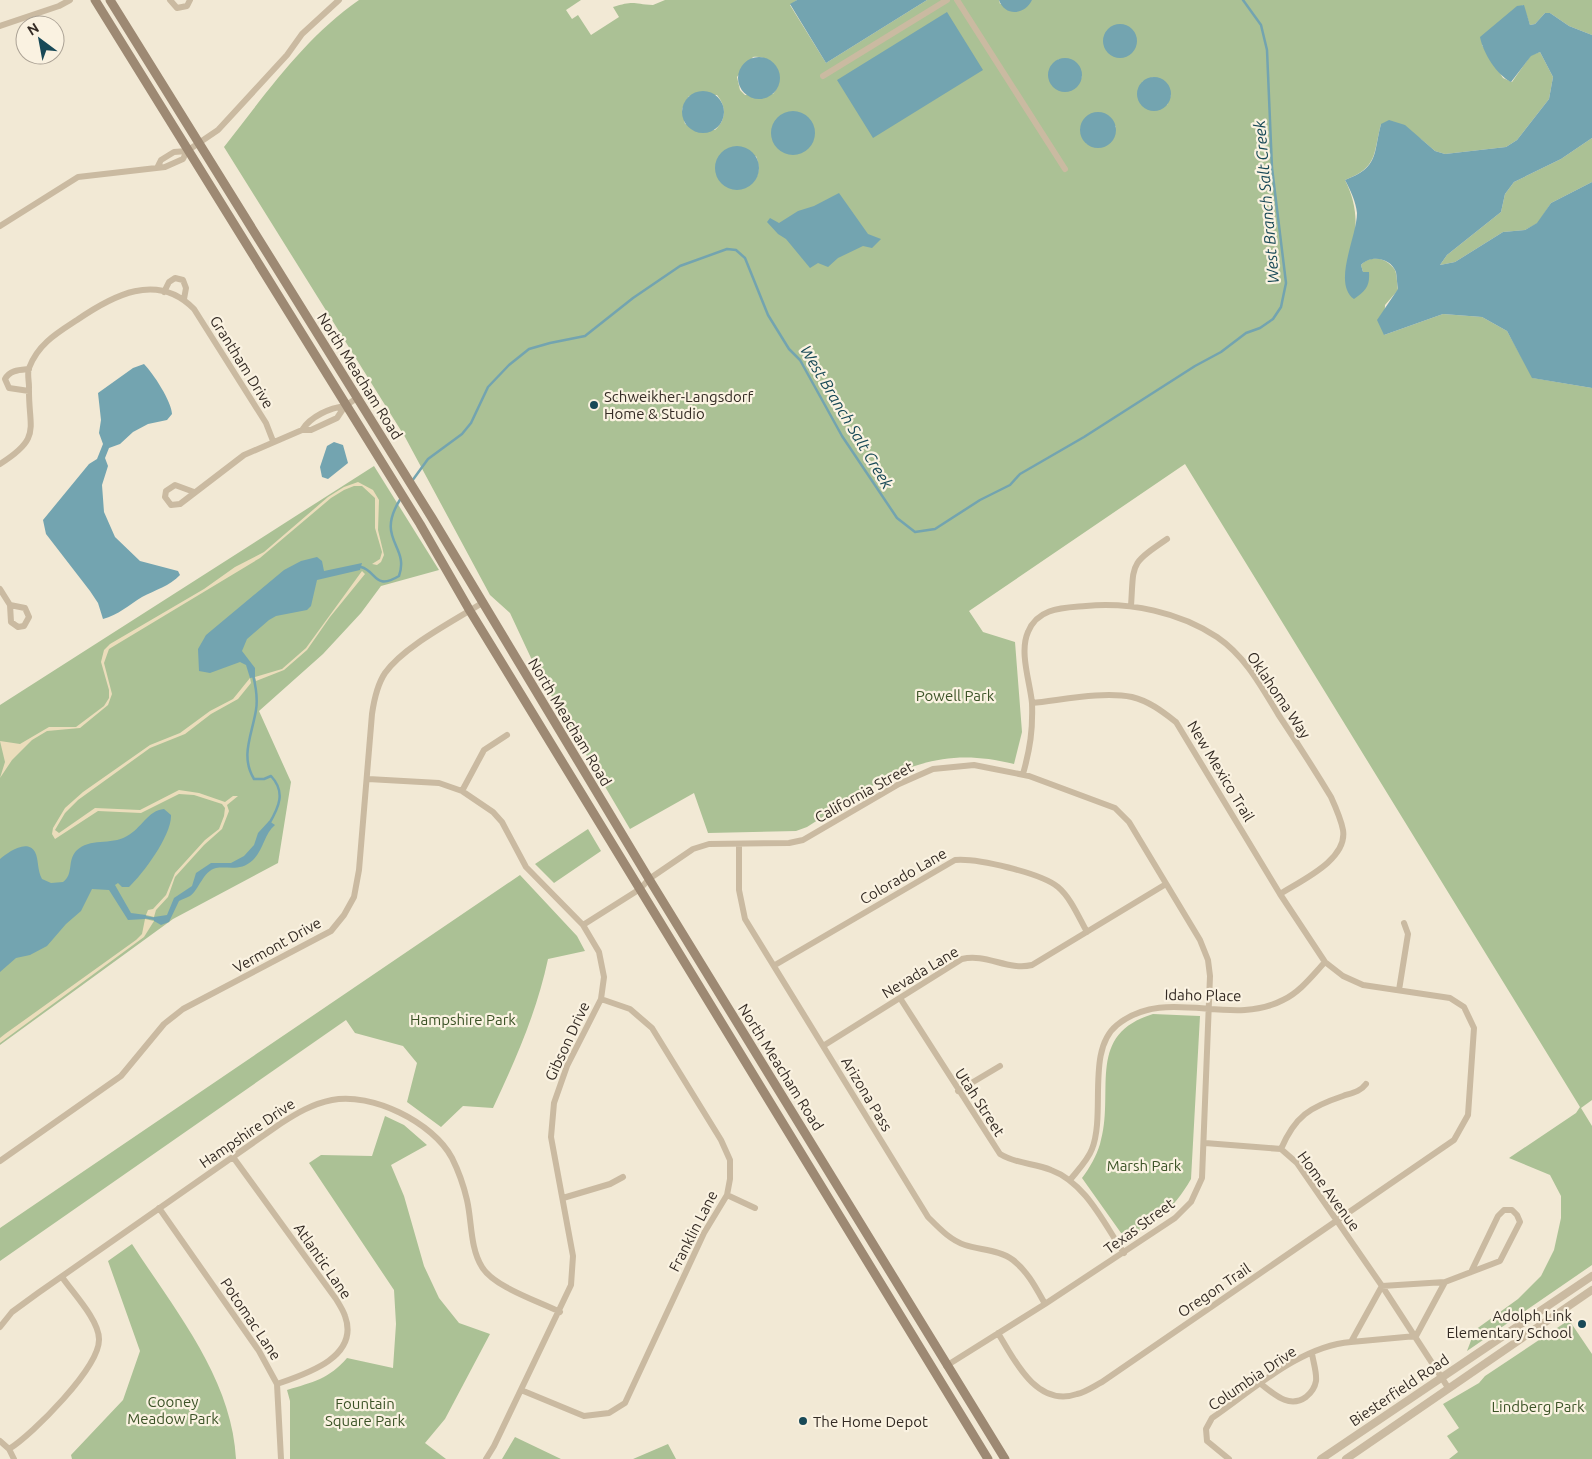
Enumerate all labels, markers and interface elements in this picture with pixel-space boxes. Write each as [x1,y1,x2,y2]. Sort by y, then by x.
north arrow [15,15,65,65]
text: N [24,19,42,39]
water label: West Branch Salt Creek [1250,119,1282,284]
street label: North Meacham Road [314,309,406,443]
street label: Grantham Drive [207,313,277,411]
water label: West Branch Salt Creek [797,342,897,493]
place label: Schweikher-Langsdorf Home & Studio [604,388,753,422]
marker: Schweikher-Langsdorf Home & Studio [588,399,600,411]
street label: Oklahoma Way [1244,648,1314,742]
street label: North Meacham Road [525,655,615,789]
park label: Powell Park [916,687,995,704]
street label: New Mexico Trail [1184,718,1258,825]
street label: California Street [812,758,916,826]
street label: Colorado Lane [857,844,949,908]
street label: Vermont Drive [230,914,324,976]
street label: Nevada Lane [879,943,961,1001]
street label: Idaho Place [1164,986,1242,1004]
street label: Gibson Drive [541,999,593,1083]
street label: North Meacham Road [735,1000,827,1134]
park label: Hampshire Park [410,1011,516,1028]
street label: Arizona Pass [838,1054,896,1134]
street label: Utah Street [952,1065,1008,1139]
street label: Hampshire Drive [196,1095,298,1171]
street label: Home Avenue [1294,1148,1364,1234]
park label: Marsh Park [1107,1157,1182,1174]
street label: Franklin Lane [665,1188,721,1274]
street label: Texas Street [1100,1195,1178,1257]
street label: Atlantic Lane [291,1220,355,1302]
street label: Oregon Trail [1175,1259,1254,1320]
street label: Potomac Lane [217,1275,285,1363]
place label: Adolph Link Elementary School [1446,1307,1572,1341]
marker: Adolph Link Elementary School [1576,1318,1588,1330]
street label: Columbia Drive [1205,1342,1299,1414]
street label: Biesterfield Road [1346,1350,1452,1430]
park label: Cooney Meadow Park [127,1393,219,1427]
park label: Fountain Square Park [325,1395,405,1429]
park label: Lindberg Park [1491,1398,1585,1415]
place label: The Home Depot [813,1413,928,1430]
marker: The Home Depot [797,1415,809,1427]

